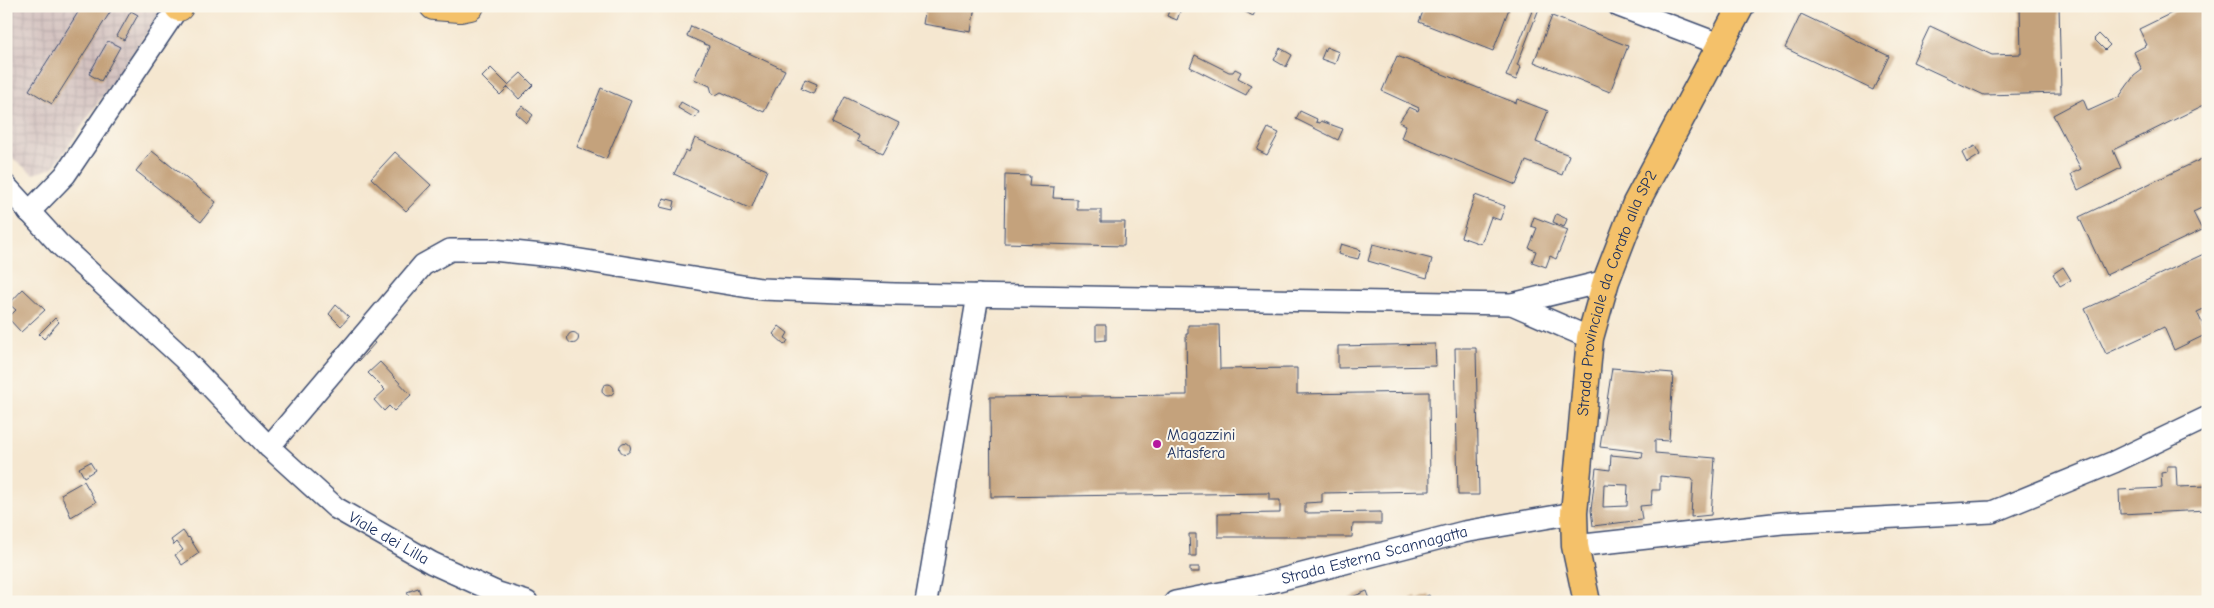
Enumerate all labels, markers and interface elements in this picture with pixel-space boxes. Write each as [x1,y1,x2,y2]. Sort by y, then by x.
street label: Strada Provinciale da Corato alla SP2 [1574,167,1661,417]
place label: Magazzini Altasfera [1167,426,1235,462]
marker: Magazzini Altasfera [1151,438,1163,450]
street label: Viale dei Lilla [345,508,432,568]
street label: Strada Esterna Scannagatta [1279,522,1470,588]

